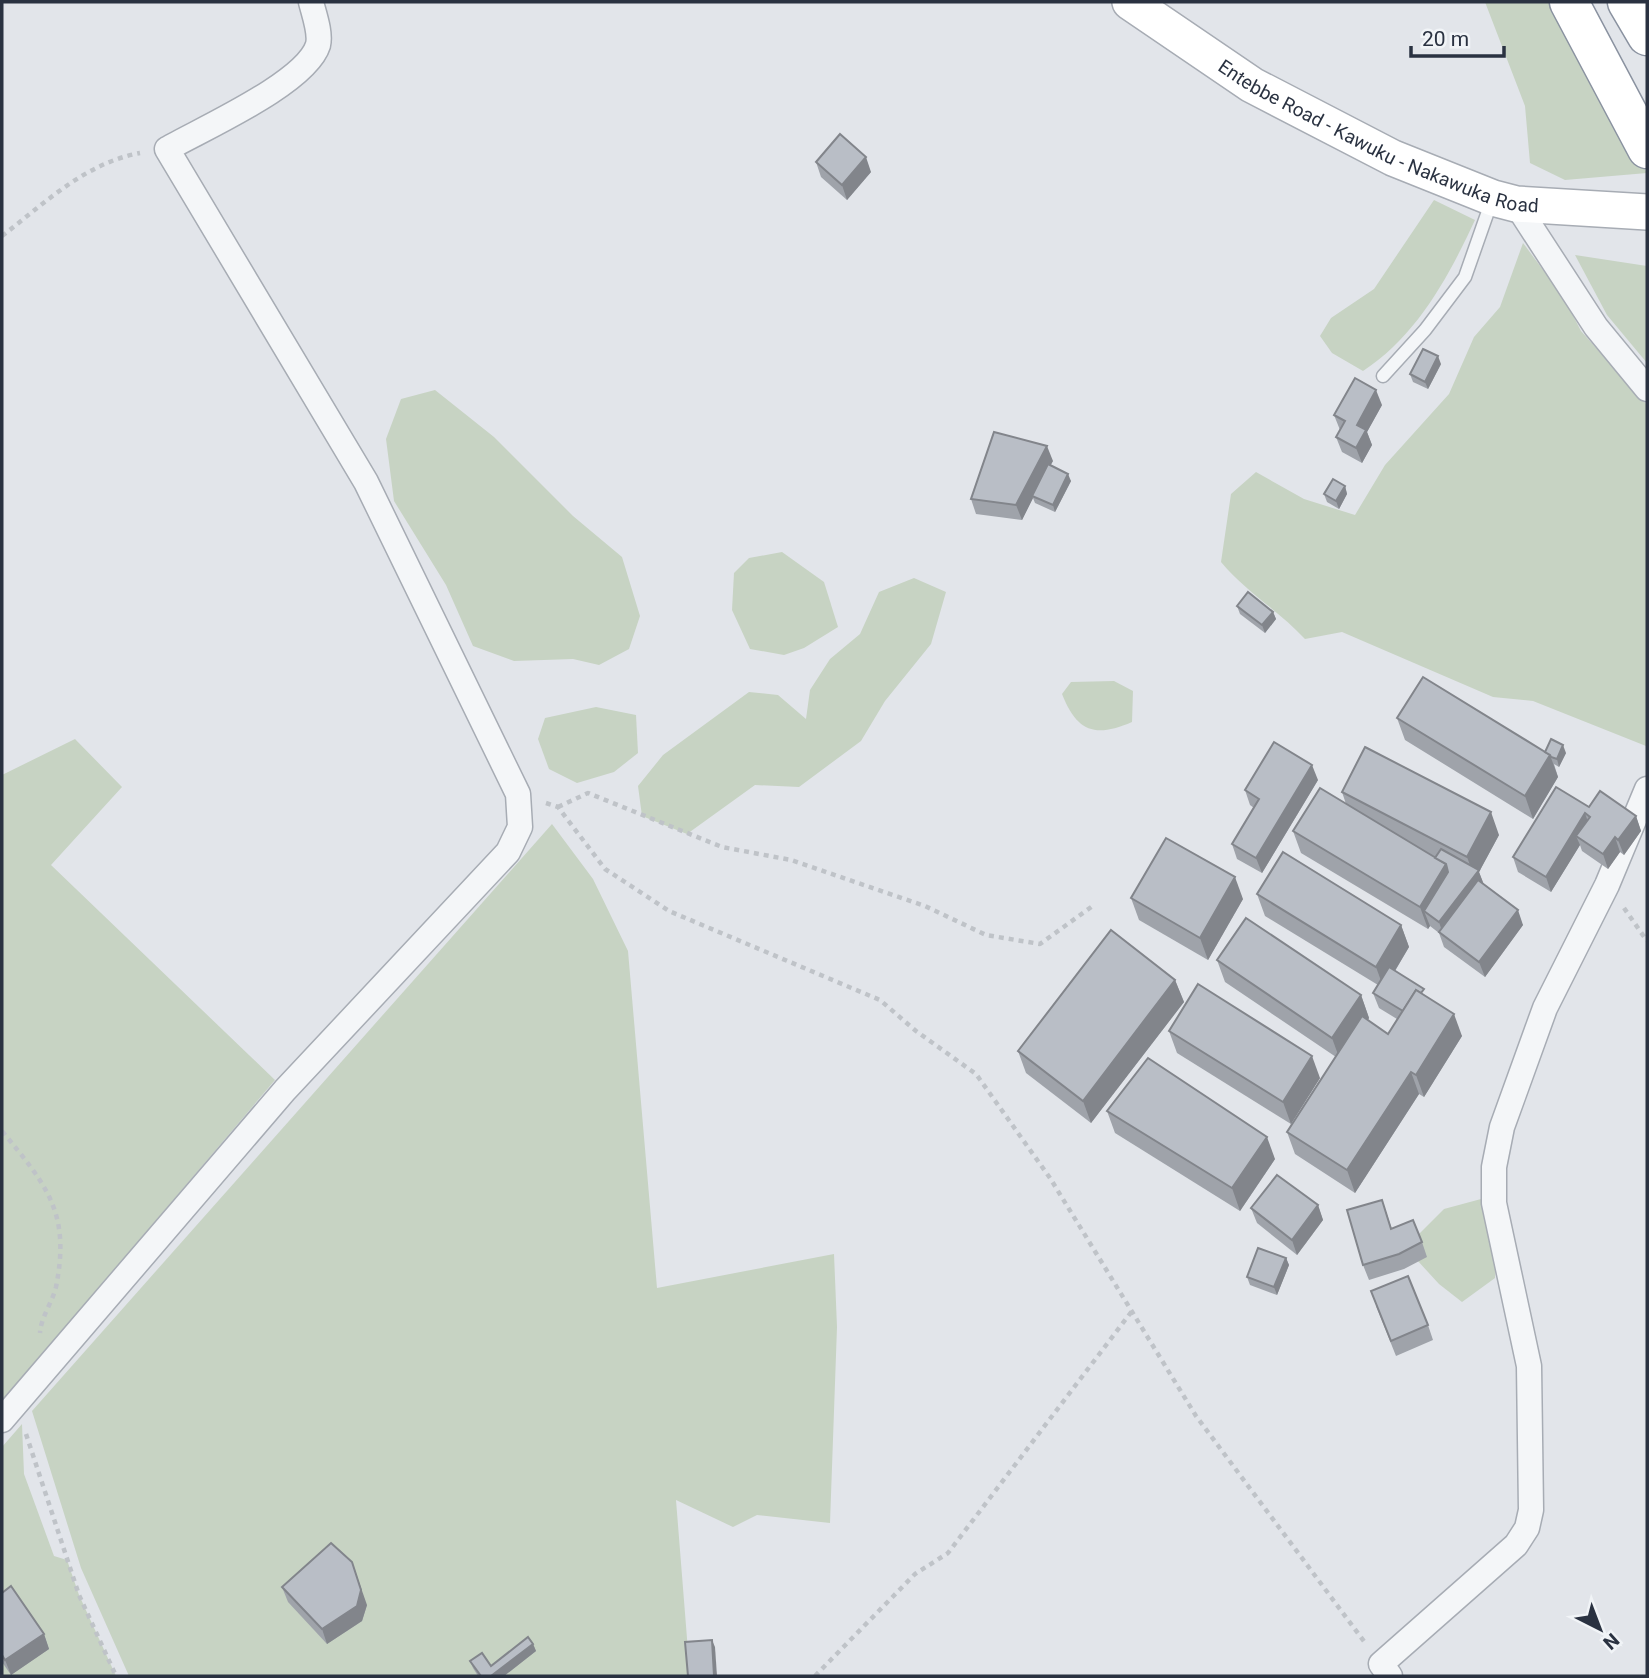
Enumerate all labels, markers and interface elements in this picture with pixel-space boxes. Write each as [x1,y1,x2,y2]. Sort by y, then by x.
scale bar [1411,14,1504,58]
text: 20 m [1422,27,1469,51]
street label: Entebbe Road - Kawuku - Nakawuka Road [1214,54,1539,217]
north arrow [1565,1594,1635,1664]
text: N [1598,1628,1624,1654]

